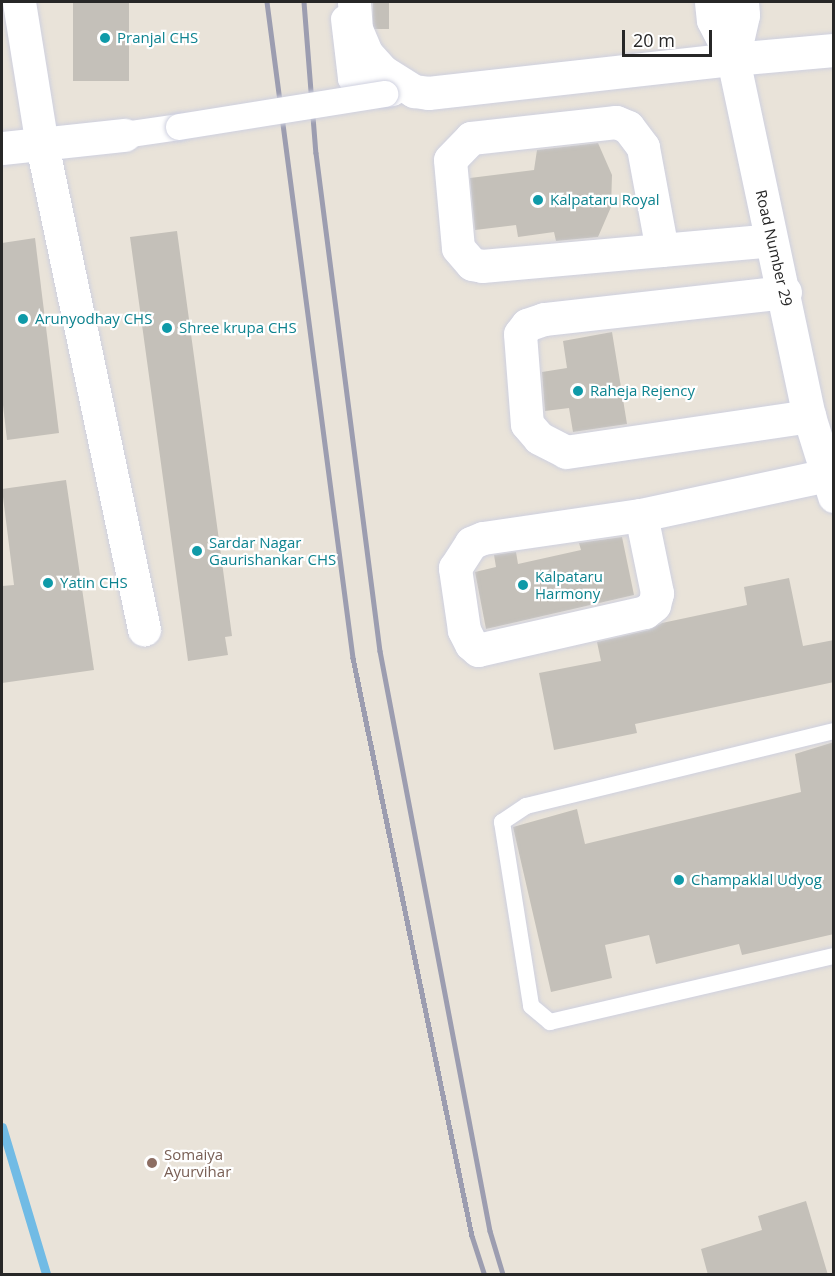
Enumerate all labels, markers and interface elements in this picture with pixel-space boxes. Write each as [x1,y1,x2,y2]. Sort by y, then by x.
scale bar [625,18,715,56]
text: 20 m [633,28,675,52]
place label: Pranjal CHS [117,29,198,47]
marker: Pranjal CHS [98,31,112,45]
street label: Road Number 29 [752,188,796,308]
place label: Kalpataru Royal [550,191,660,209]
marker: Kalpataru Royal [531,193,545,207]
place label: Arunyodhay CHS [35,310,152,328]
marker: Arunyodhay CHS [16,312,30,326]
place label: Shree krupa CHS [179,319,297,337]
marker: Shree krupa CHS [160,321,174,335]
place label: Raheja Rejency [590,382,695,400]
marker: Raheja Rejency [571,384,585,398]
place label: Sardar Nagar Gaurishankar CHS [209,533,336,568]
marker: Sardar Nagar Gaurishankar CHS [190,544,204,558]
place label: Kalpataru Harmony [535,567,603,602]
place label: Yatin CHS [60,574,128,592]
marker: Yatin CHS [41,576,55,590]
marker: Kalpataru Harmony [516,578,530,592]
place label: Champaklal Udyog [691,871,822,889]
marker: Champaklal Udyog [672,873,686,887]
place label: Somaiya Ayurvihar [164,1145,231,1180]
marker: Somaiya Ayurvihar [145,1156,159,1170]

